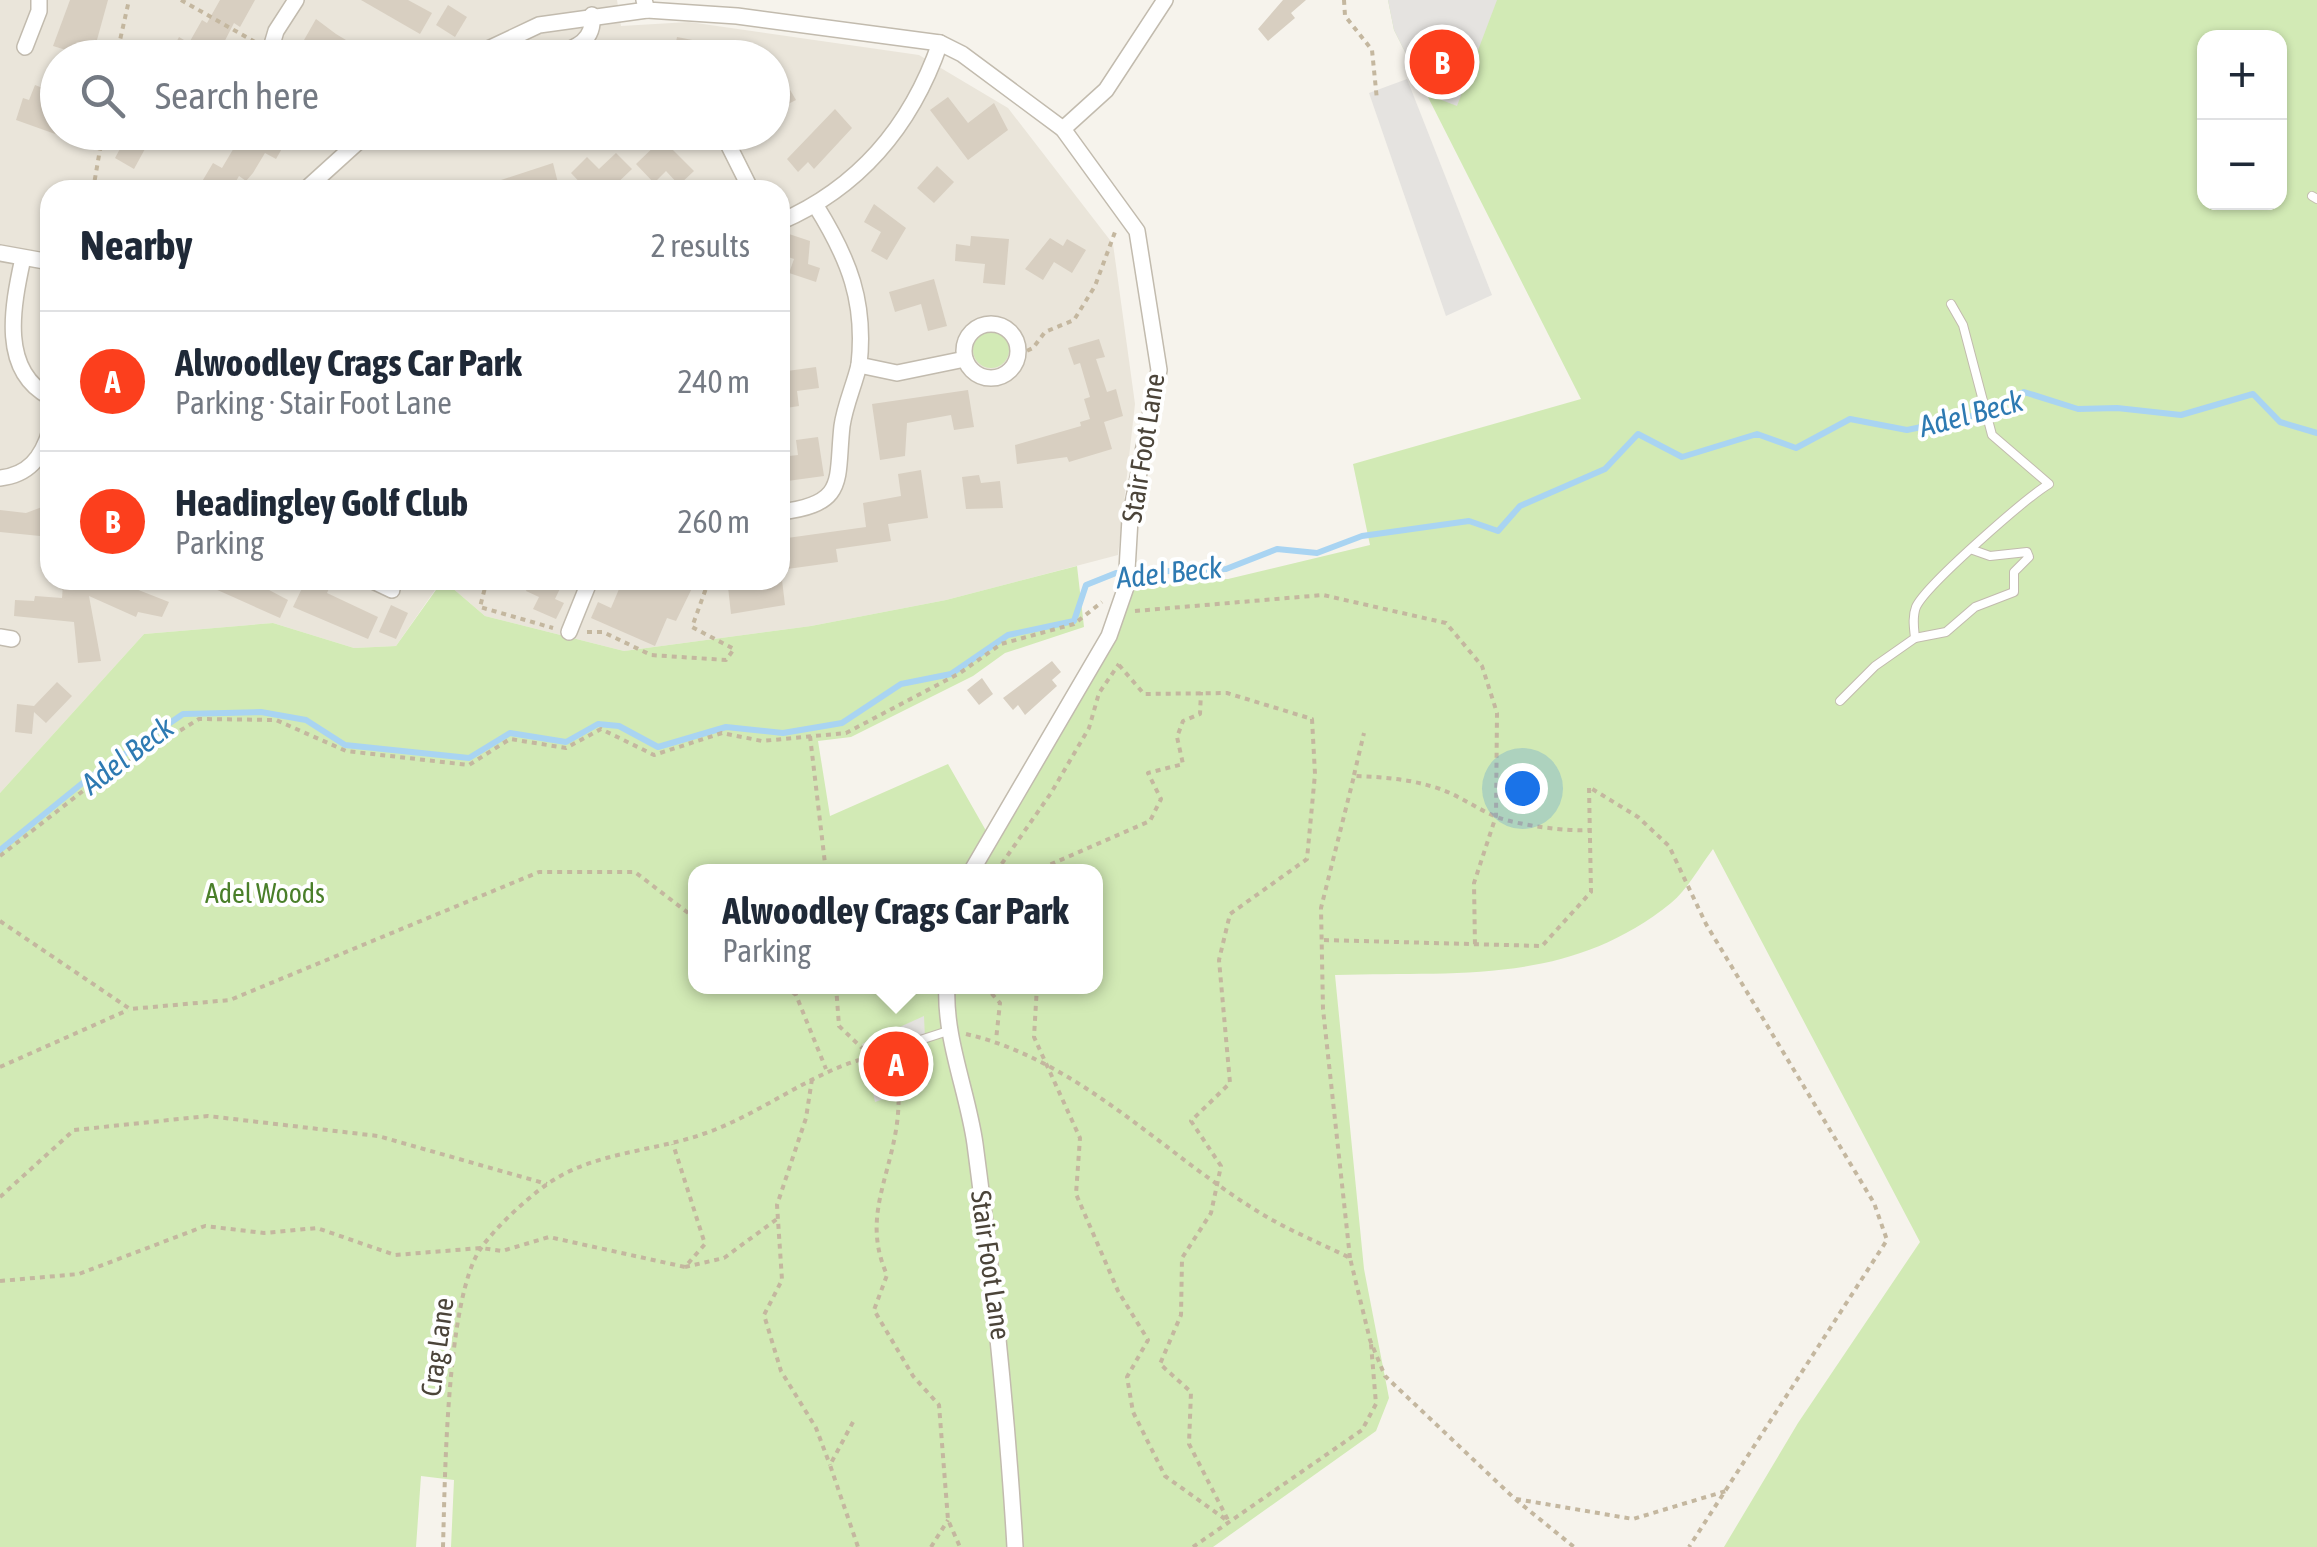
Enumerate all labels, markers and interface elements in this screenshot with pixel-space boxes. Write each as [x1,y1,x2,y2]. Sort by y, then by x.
pin: B [1410,24,1474,100]
map controls [2197,30,2287,210]
button: + [2197,30,2287,120]
search box [40,40,790,150]
icon: search [75,68,130,123]
text: Search here [155,74,319,117]
button: − [2197,120,2287,210]
text: Nearby [80,221,193,269]
text: 2 results [651,227,750,264]
text: Alwoodley Crags Car Park [175,341,522,384]
text: A [105,363,120,400]
text: 240 m [677,363,750,400]
street label: Stair Foot Lane [1115,371,1171,525]
water label: Adel Beck [1914,383,2027,443]
text: Parking · Stair Foot Lane [175,384,452,421]
text: Headingley Golf Club [175,481,468,524]
text: B [105,503,120,540]
text: 260 m [677,503,750,540]
text: Parking [175,524,264,561]
water label: Adel Beck [1113,549,1224,595]
water label: Adel Beck [74,709,180,801]
your location [1497,763,1548,814]
popup [688,864,1103,994]
park label: Adel Woods [205,877,325,909]
text: Alwoodley Crags Car Park [722,889,1069,932]
text: Parking [722,932,811,969]
pin: A [864,1026,928,1102]
street label: Stair Foot Lane [965,1188,1017,1342]
street label: Crag Lane [414,1296,460,1398]

